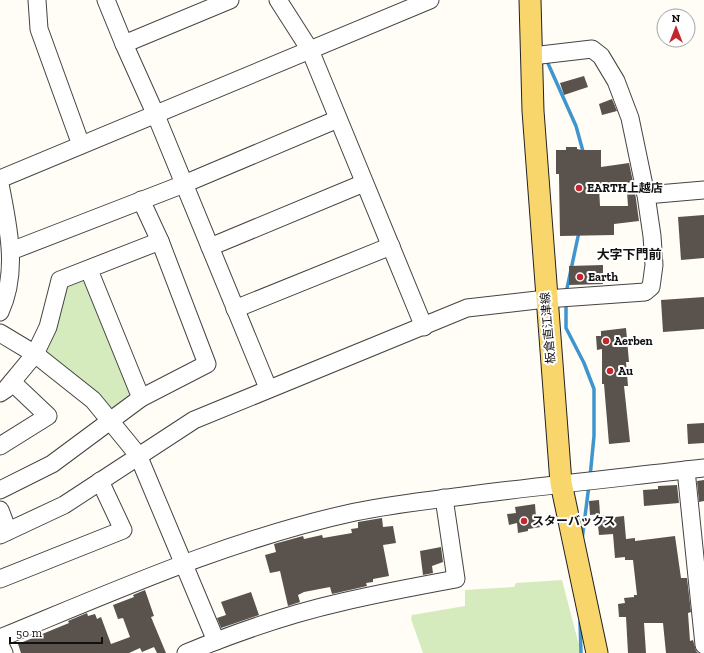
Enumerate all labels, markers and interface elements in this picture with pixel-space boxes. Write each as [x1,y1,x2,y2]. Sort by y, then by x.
north arrow [656,8,696,48]
text: N [672,12,681,25]
place label: EARTH上越店 [587,181,663,195]
marker: EARTH上越店 [574,183,584,193]
district label: 大字下門前 [596,247,662,262]
place label: Earth [588,270,618,284]
marker: Earth [575,272,585,282]
street label: 板倉直江津線 [538,292,558,364]
place label: Aerben [614,334,653,348]
marker: Aerben [601,336,611,346]
place label: Au [618,364,633,378]
marker: Au [605,366,615,376]
place label: スターバックス [532,514,616,528]
marker: スターバックス [519,516,529,526]
scale bar [10,619,102,645]
text: 50 m [16,626,43,640]

